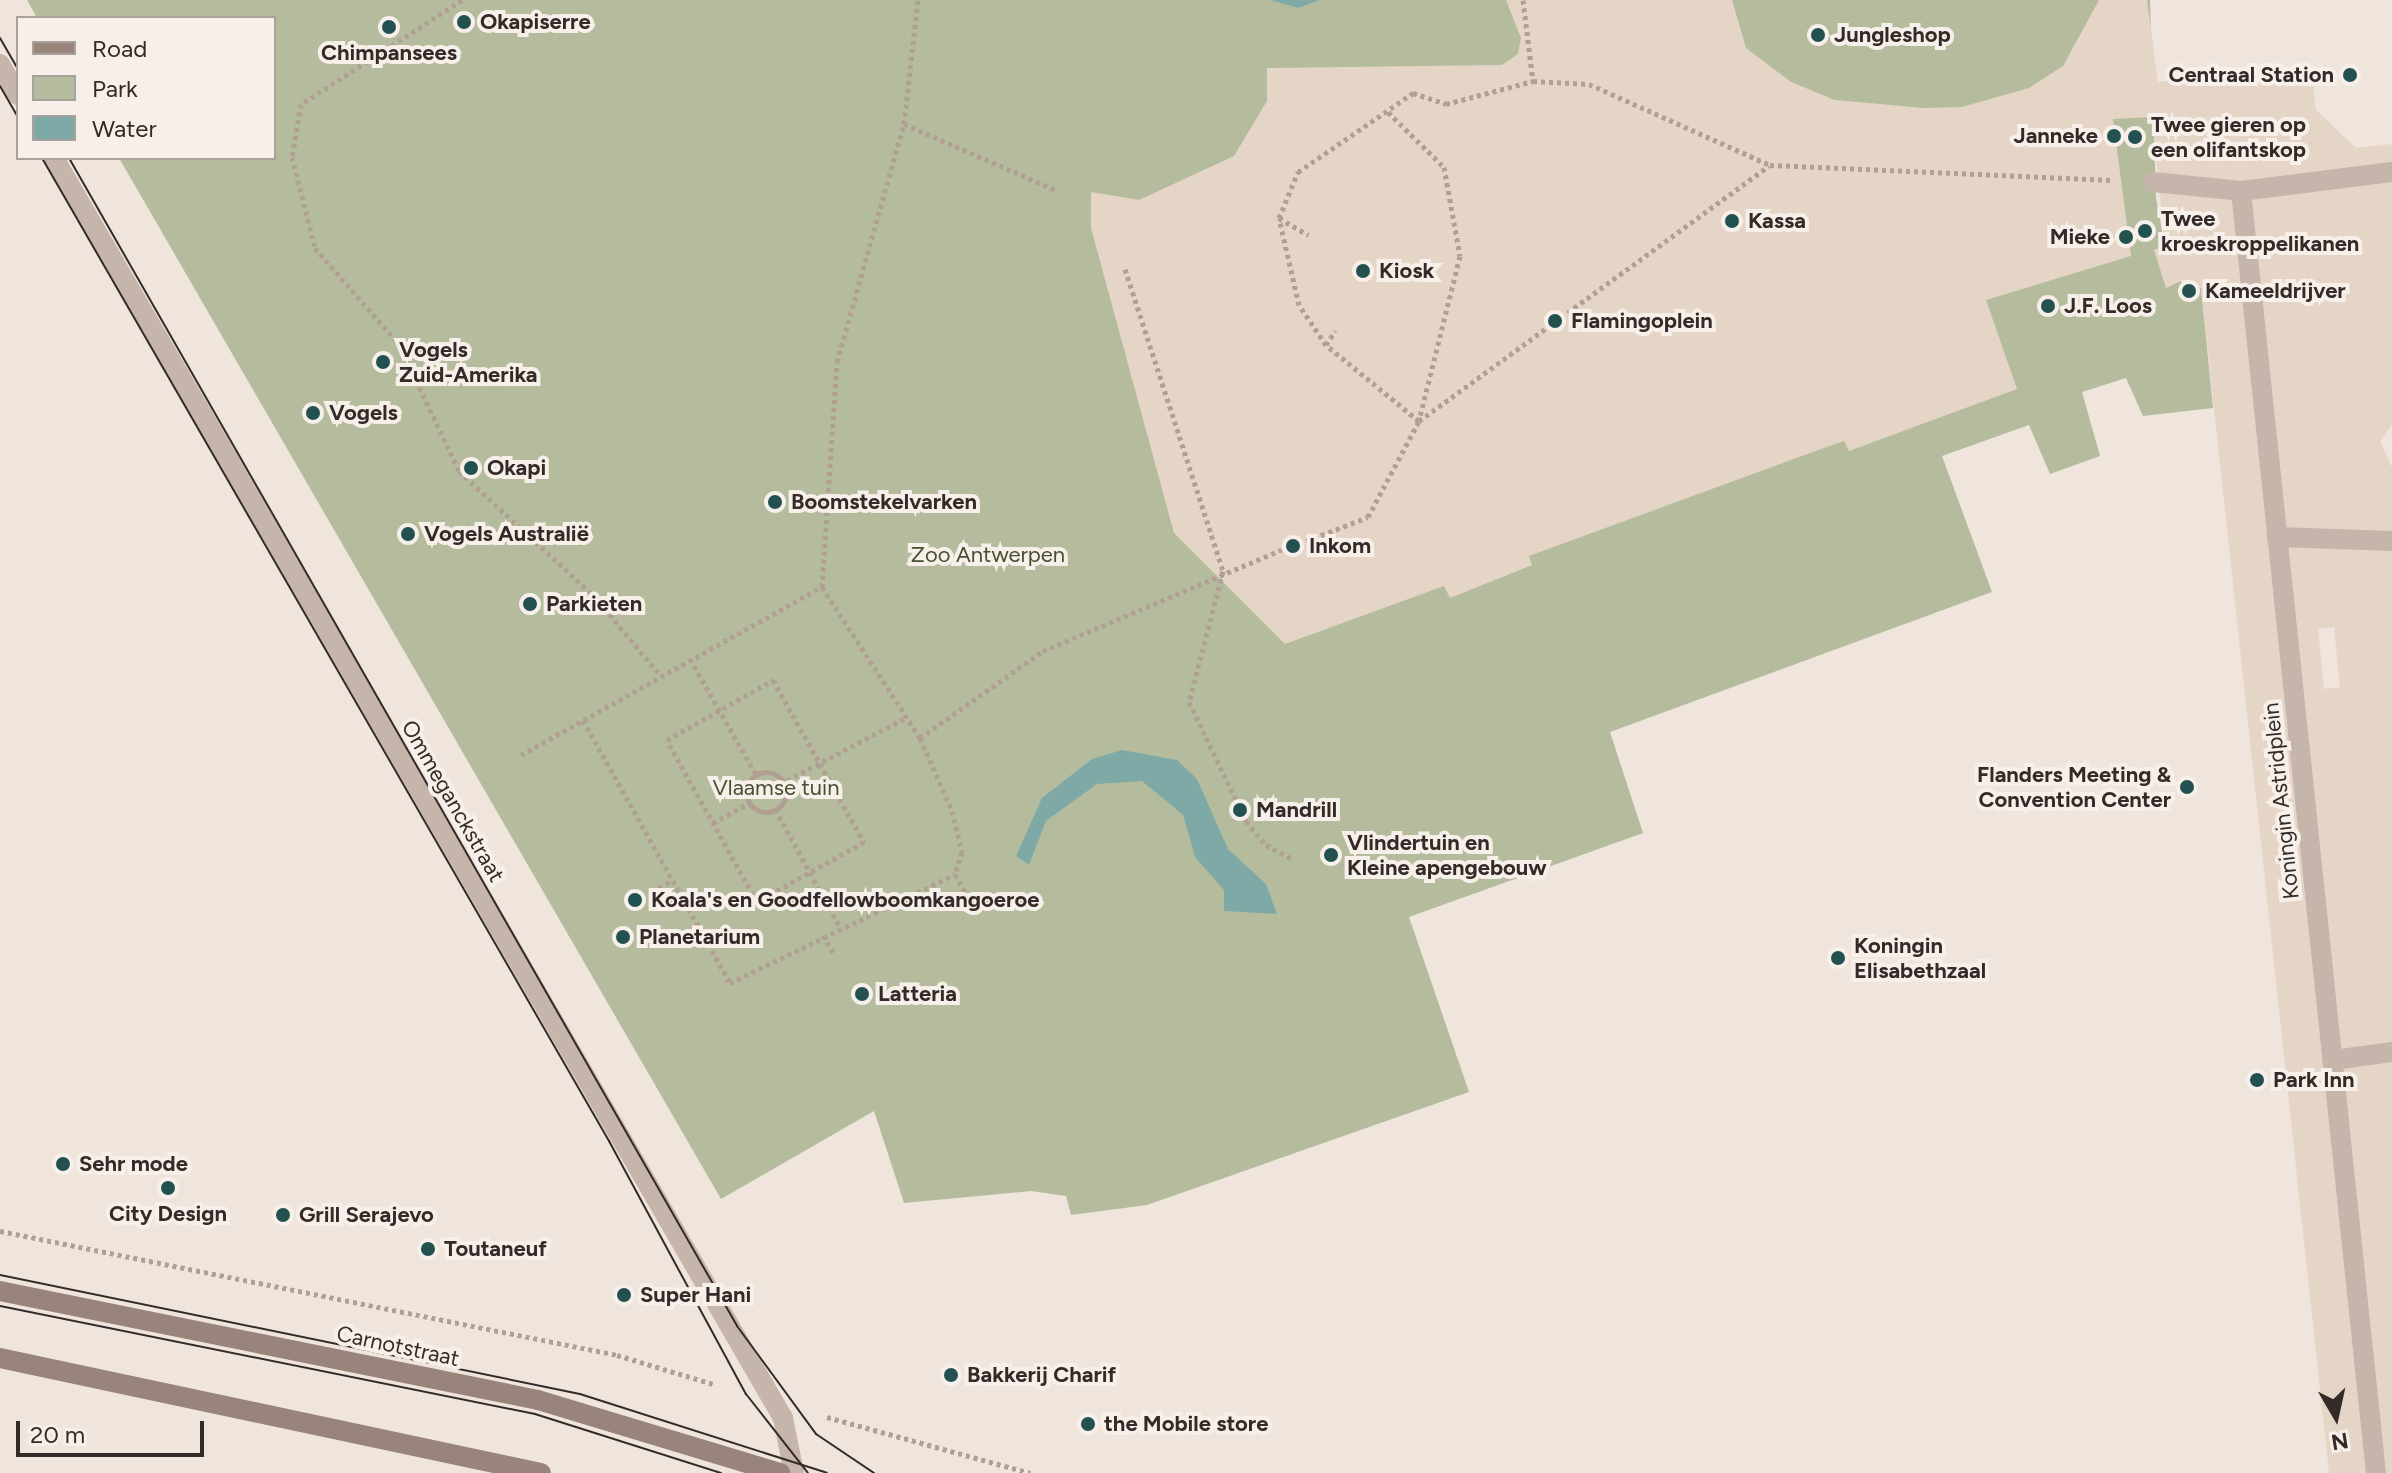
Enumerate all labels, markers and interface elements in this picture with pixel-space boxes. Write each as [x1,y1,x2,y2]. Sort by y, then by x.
place label: Okapiserre [480,9,591,35]
marker: Okapiserre [455,13,473,31]
legend [16,16,276,160]
marker: Chimpansees [380,18,398,36]
place label: Jungleshop [1834,22,1951,48]
marker: Jungleshop [1809,26,1827,44]
text: Road [92,34,147,63]
place label: Chimpansees [321,40,457,66]
place label: Centraal Station [2168,62,2334,88]
marker: Centraal Station [2341,66,2359,84]
text: Park [92,74,138,103]
place label: Twee gieren op een olifantskop [2151,111,2306,162]
text: Water [92,114,157,143]
place label: Janneke [2013,123,2098,149]
marker: Janneke [2105,127,2123,145]
marker: Twee gieren op een olifantskop [2126,128,2144,146]
place label: Twee kroeskroppelikanen [2161,205,2359,256]
place label: Kassa [1748,208,1806,234]
marker: Kassa [1723,212,1741,230]
marker: Twee kroeskroppelikanen [2136,222,2154,240]
place label: Mieke [2050,224,2110,250]
marker: Mieke [2117,228,2135,246]
place label: Kiosk [1379,258,1434,284]
marker: Kiosk [1354,262,1372,280]
place label: Kameeldrijver [2205,278,2346,304]
marker: Kameeldrijver [2180,282,2198,300]
place label: J.F. Loos [2064,293,2152,319]
marker: J.F. Loos [2039,297,2057,315]
place label: Flamingoplein [1571,308,1713,334]
marker: Flamingoplein [1546,312,1564,330]
place label: Vogels Zuid-Amerika [399,336,537,388]
marker: Vogels Zuid-Amerika [374,353,392,371]
place label: Vogels [329,400,398,426]
marker: Vogels [304,404,322,422]
place label: Okapi [487,455,546,481]
marker: Okapi [462,459,480,477]
place label: Boomstekelvarken [791,489,977,515]
marker: Boomstekelvarken [766,493,784,511]
place label: Vogels Australië [424,521,589,547]
marker: Vogels Australië [399,525,417,543]
place label: Inkom [1309,533,1371,559]
marker: Inkom [1284,537,1302,555]
park label: Zoo Antwerpen [911,542,1065,568]
place label: Parkieten [546,591,642,617]
marker: Parkieten [521,595,539,613]
street label: Koningin Astridplein [2258,701,2304,901]
street label: Ommeganckstraat [396,715,510,887]
place label: Flanders Meeting & Convention Center [1977,761,2171,812]
park label: Vlaamse tuin [713,775,839,801]
marker: Flanders Meeting & Convention Center [2178,778,2196,796]
place label: Mandrill [1256,797,1337,823]
marker: Mandrill [1231,801,1249,819]
place label: Vlindertuin en Kleine apengebouw [1347,829,1547,880]
marker: Vlindertuin en Kleine apengebouw [1322,846,1340,864]
place label: Koala's en Goodfellowboomkangoeroe [651,887,1039,913]
marker: Koala's en Goodfellowboomkangoeroe [626,891,644,909]
place label: Planetarium [639,924,760,950]
marker: Planetarium [614,928,632,946]
place label: Koningin Elisabethzaal [1854,932,1986,984]
marker: Koningin Elisabethzaal [1829,949,1847,967]
place label: Latteria [878,981,957,1007]
marker: Latteria [853,985,871,1003]
place label: Park Inn [2273,1067,2355,1093]
marker: Park Inn [2248,1071,2266,1089]
place label: Sehr mode [79,1151,188,1177]
marker: Sehr mode [54,1155,72,1173]
marker: City Design [159,1179,177,1197]
place label: City Design [109,1201,227,1227]
place label: Grill Serajevo [299,1202,434,1228]
marker: Grill Serajevo [274,1206,292,1224]
place label: Toutaneuf [444,1236,547,1262]
marker: Toutaneuf [419,1240,437,1258]
place label: Super Hani [640,1282,751,1308]
marker: Super Hani [615,1286,633,1304]
street label: Carnotstraat [334,1320,462,1372]
place label: Bakkerij Charif [967,1362,1116,1388]
marker: Bakkerij Charif [942,1366,960,1384]
north arrow [2296,1377,2376,1457]
scale bar [20,1405,208,1455]
place label: the Mobile store [1104,1411,1268,1437]
marker: the Mobile store [1079,1415,1097,1433]
text: 20 m [30,1420,85,1449]
text: N [2329,1427,2350,1456]

